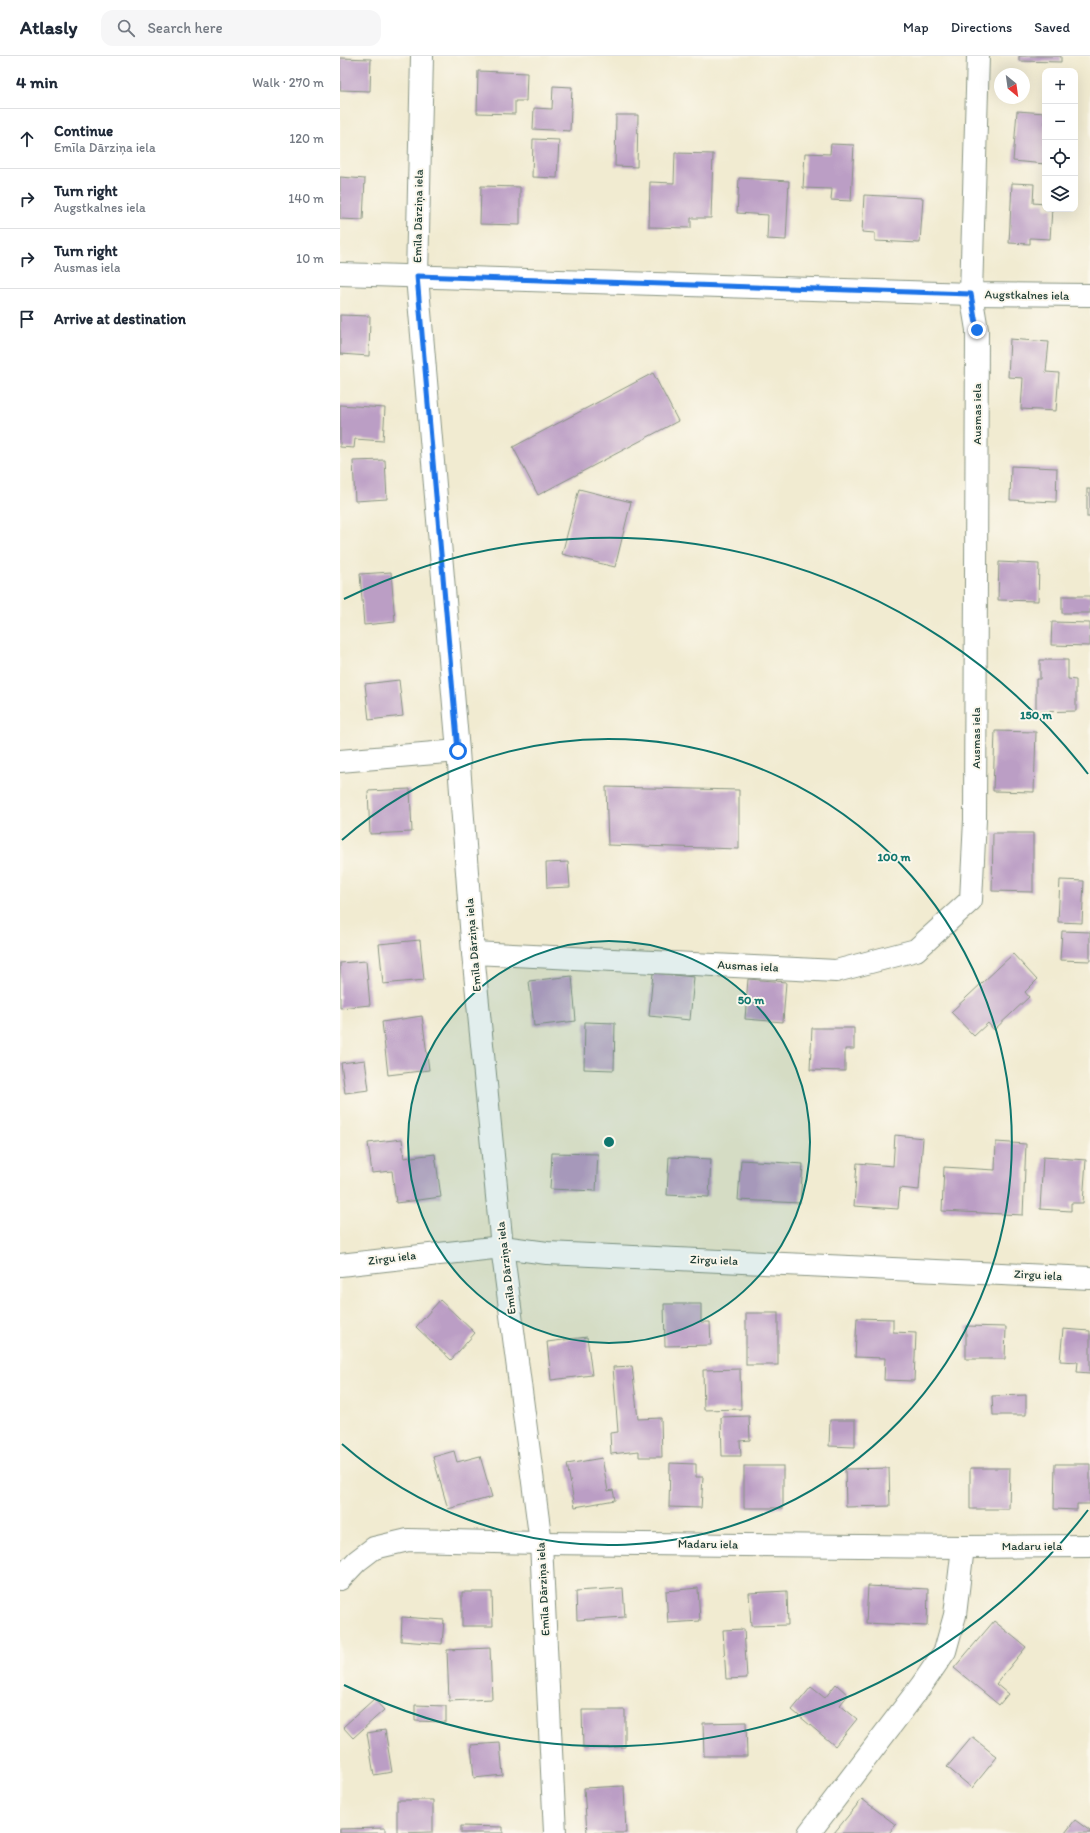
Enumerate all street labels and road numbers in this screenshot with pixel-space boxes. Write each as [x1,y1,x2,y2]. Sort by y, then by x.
street label: Emīla Dārziņa iela [410,168,426,263]
street label: Augstkalnes iela [985,287,1070,303]
street label: Ausmas iela [970,383,984,445]
street label: Ausmas iela [969,707,983,769]
street label: Emīla Dārziņa iela [462,897,484,992]
street label: Ausmas iela [717,957,779,975]
street label: Emīla Dārziņa iela [493,1220,519,1315]
street label: Zirgu iela [367,1248,417,1268]
street label: Zirgu iela [690,1252,738,1268]
street label: Zirgu iela [1014,1267,1062,1283]
street label: Madaru iela [678,1536,739,1552]
street label: Madaru iela [1002,1539,1063,1553]
street label: Emīla Dārziņa iela [534,1541,552,1636]

